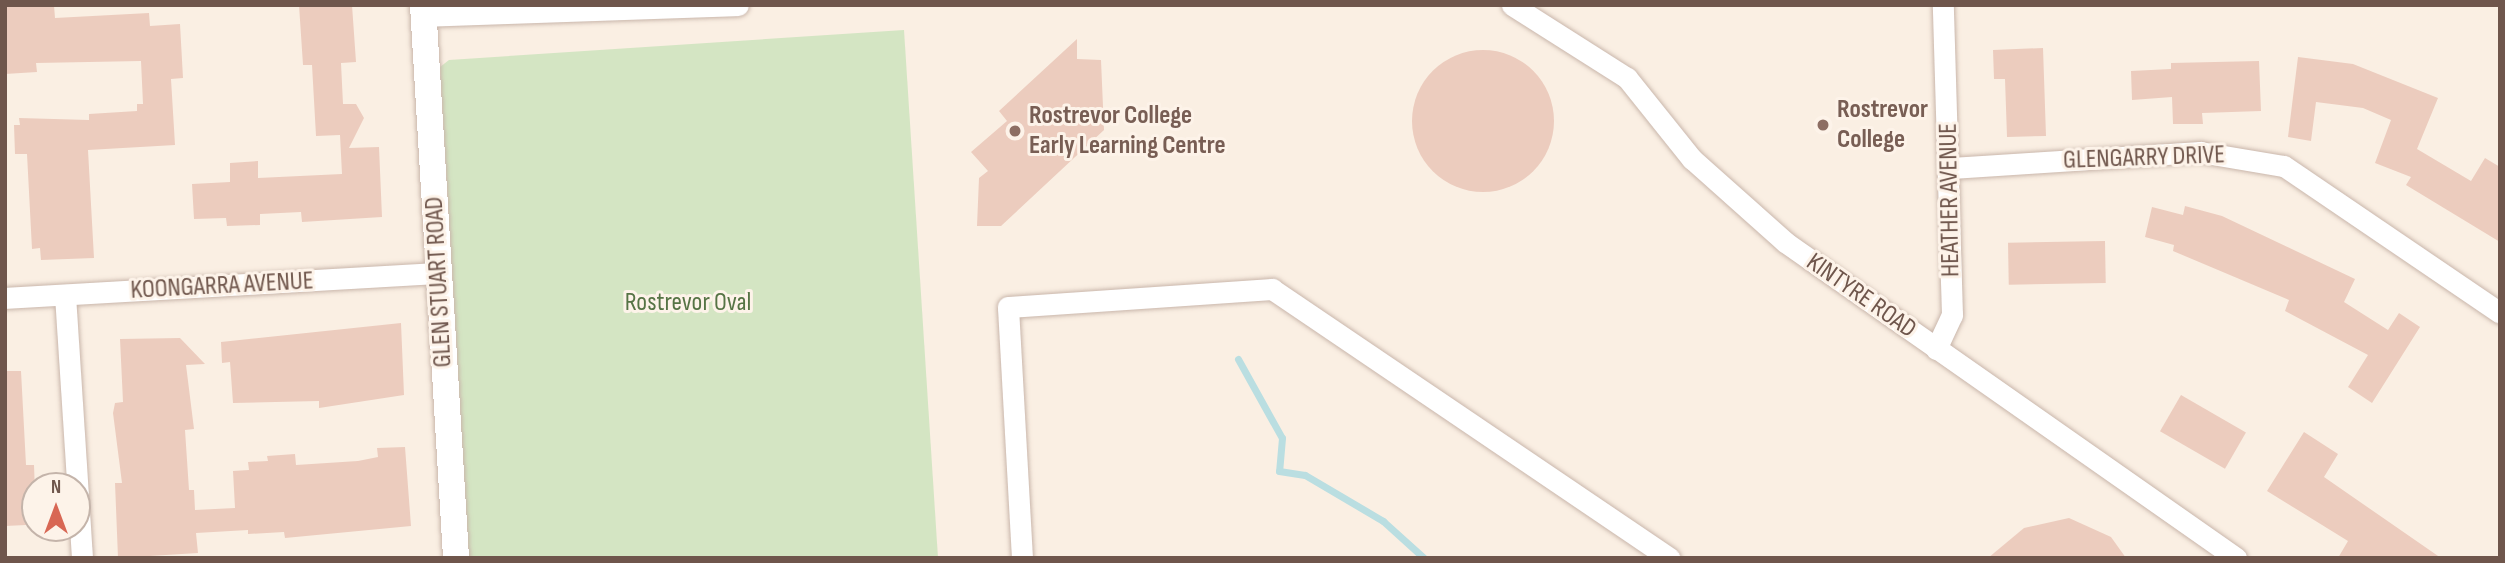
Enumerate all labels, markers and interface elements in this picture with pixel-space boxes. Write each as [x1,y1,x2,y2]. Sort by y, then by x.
place label: Rostrevor College [1837,94,1928,156]
place label: Rostrevor College Early Learning Centre [1029,100,1226,162]
marker: Rostrevor College [1815,117,1831,133]
marker: Rostrevor College Early Learning Centre [1007,123,1023,139]
street label: HEATHER AVENUE [1933,123,1967,277]
street label: GLENGARRY DRIVE [2063,140,2225,176]
street label: GLEN STUART ROAD [419,196,459,368]
street label: KINTYRE ROAD [1800,247,1922,345]
street label: KOONGARRA AVENUE [130,266,314,306]
park label: Rostrevor Oval [625,287,751,319]
north arrow [21,472,91,542]
text: N [51,476,61,499]

